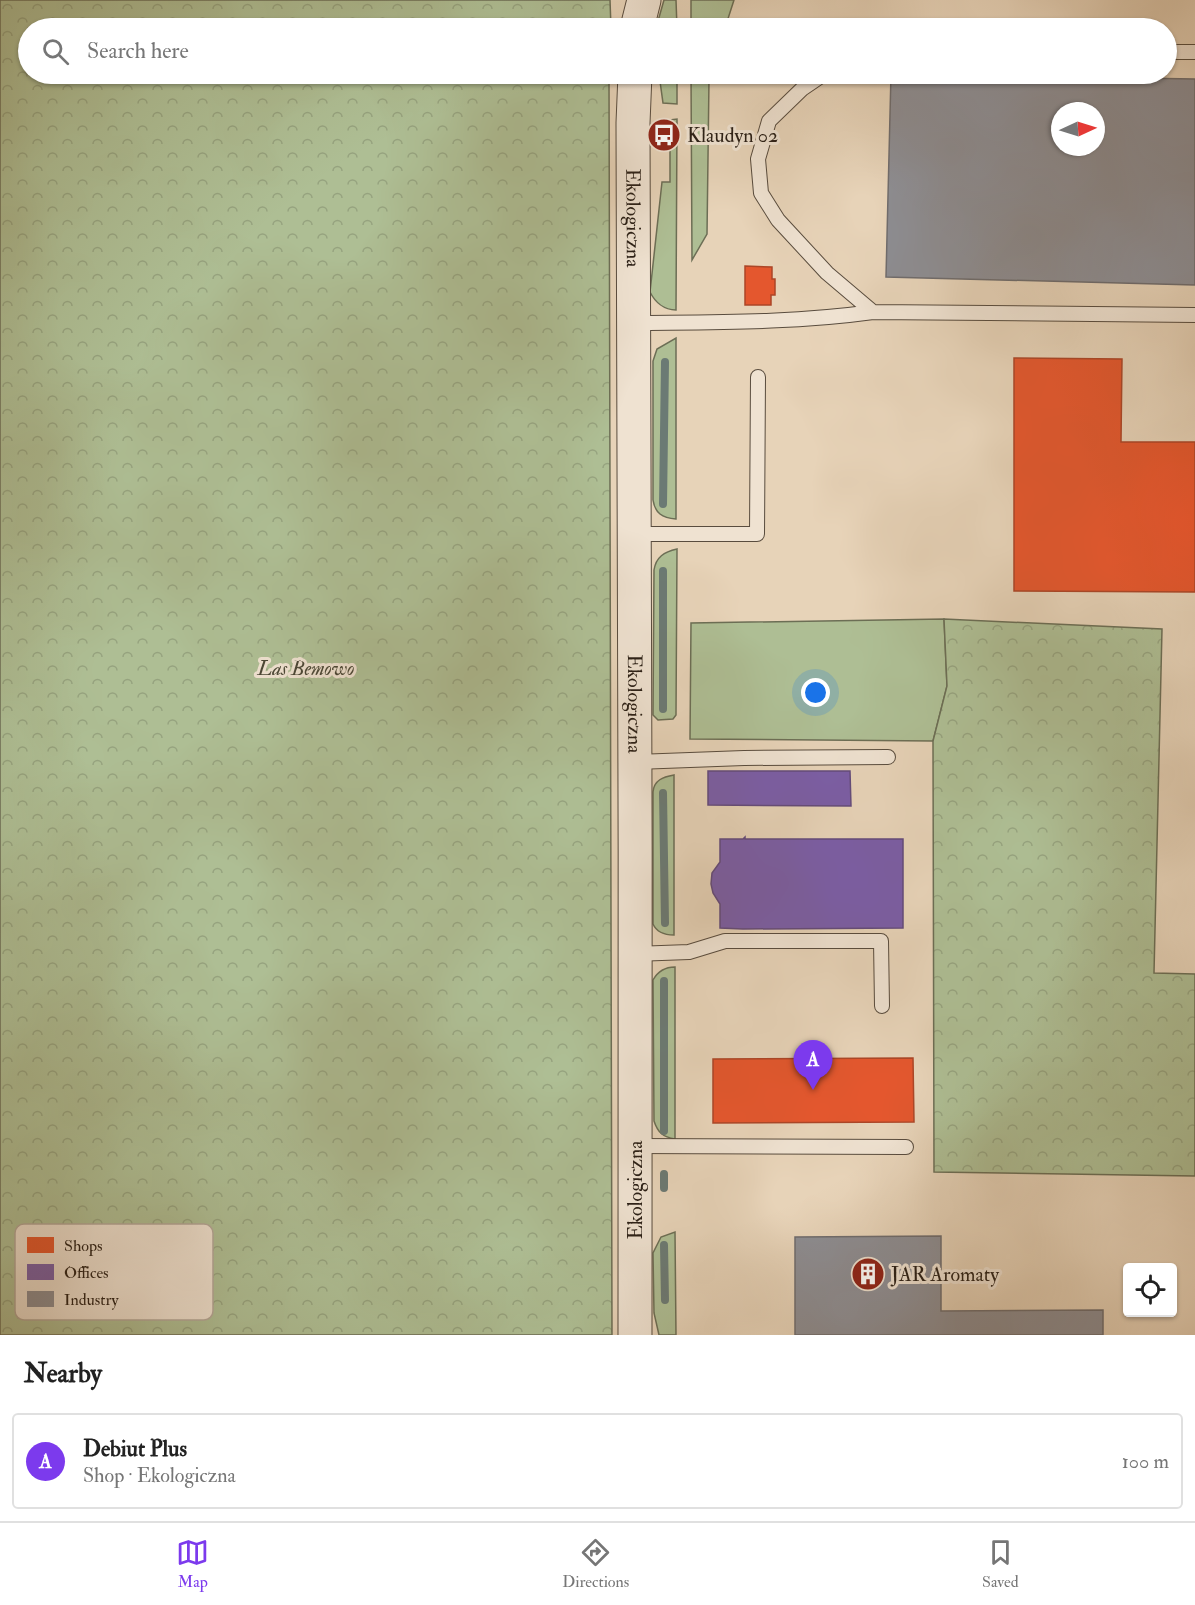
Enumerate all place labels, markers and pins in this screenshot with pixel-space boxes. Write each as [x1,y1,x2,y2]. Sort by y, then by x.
bus stop icon: Klaudyn 02 [646,117,682,153]
place label: Klaudyn 02 [687,123,778,148]
pin: A [794,1040,832,1090]
building icon: JAR Aromaty [850,1256,886,1292]
place label: JAR Aromaty [890,1262,1000,1287]

